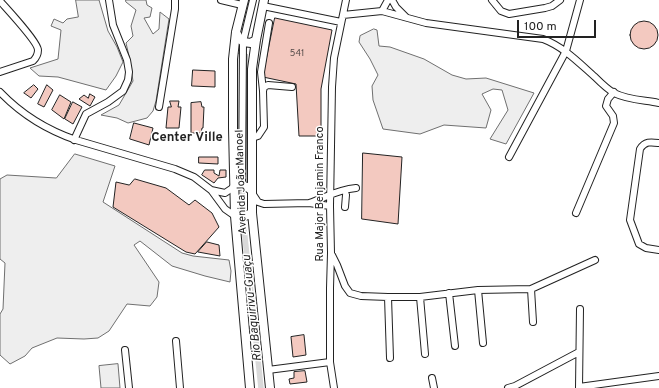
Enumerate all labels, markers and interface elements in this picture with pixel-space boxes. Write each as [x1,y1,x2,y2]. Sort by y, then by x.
scale bar [519,12,598,38]
text: 100 m [524,19,557,35]
house number: 541 [290,49,304,59]
street label: Rua Major Benjamin Franco [314,126,328,262]
street label: Avenida João Manoel [234,129,250,235]
district label: Center Ville [151,130,223,146]
water label: Rio Baquirivu-Guaçu [240,254,266,362]

